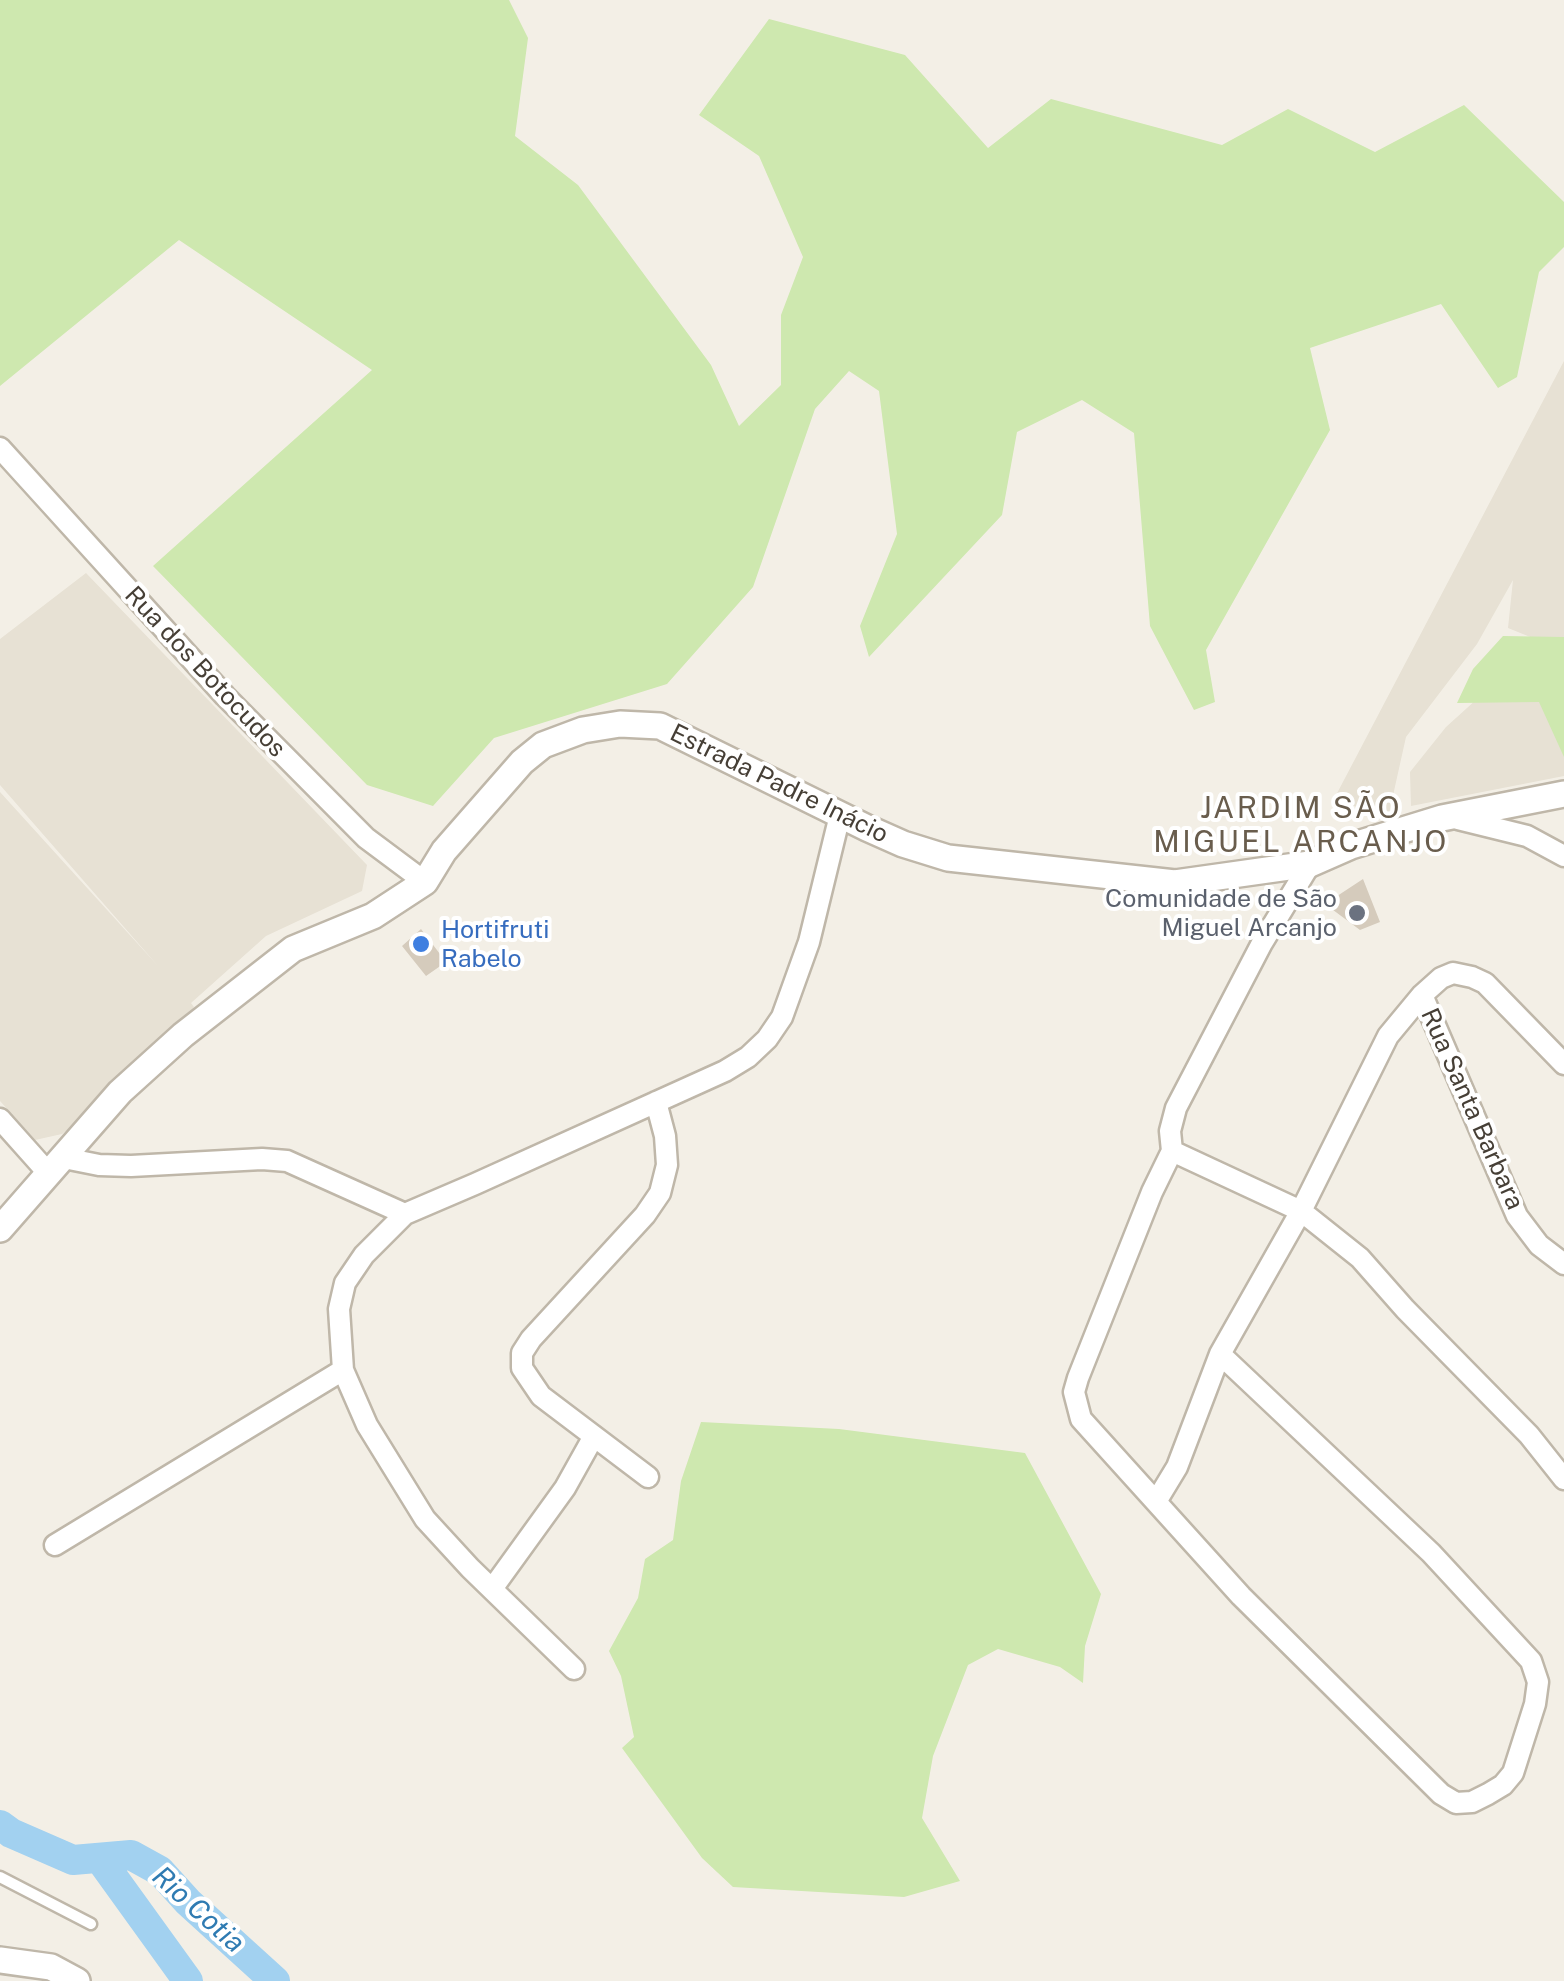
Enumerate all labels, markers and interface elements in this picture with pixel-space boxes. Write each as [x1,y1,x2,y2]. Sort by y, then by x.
street label: Rua dos Botocudos [118,580,292,764]
street label: Estrada Padre Inácio [665,718,893,850]
district label: JARDIM SÃO MIGUEL ARCANJO [1153,791,1449,862]
place label: Comunidade de São Miguel Arcanjo [1105,884,1337,943]
marker: Comunidade de São Miguel Arcanjo [1346,902,1368,924]
place label: Hortifruti Rabelo [441,915,550,974]
marker: Hortifruti Rabelo [410,933,432,955]
street label: Rua Santa Barbara [1414,1004,1530,1214]
water label: Rio Cotia [145,1860,251,1960]

